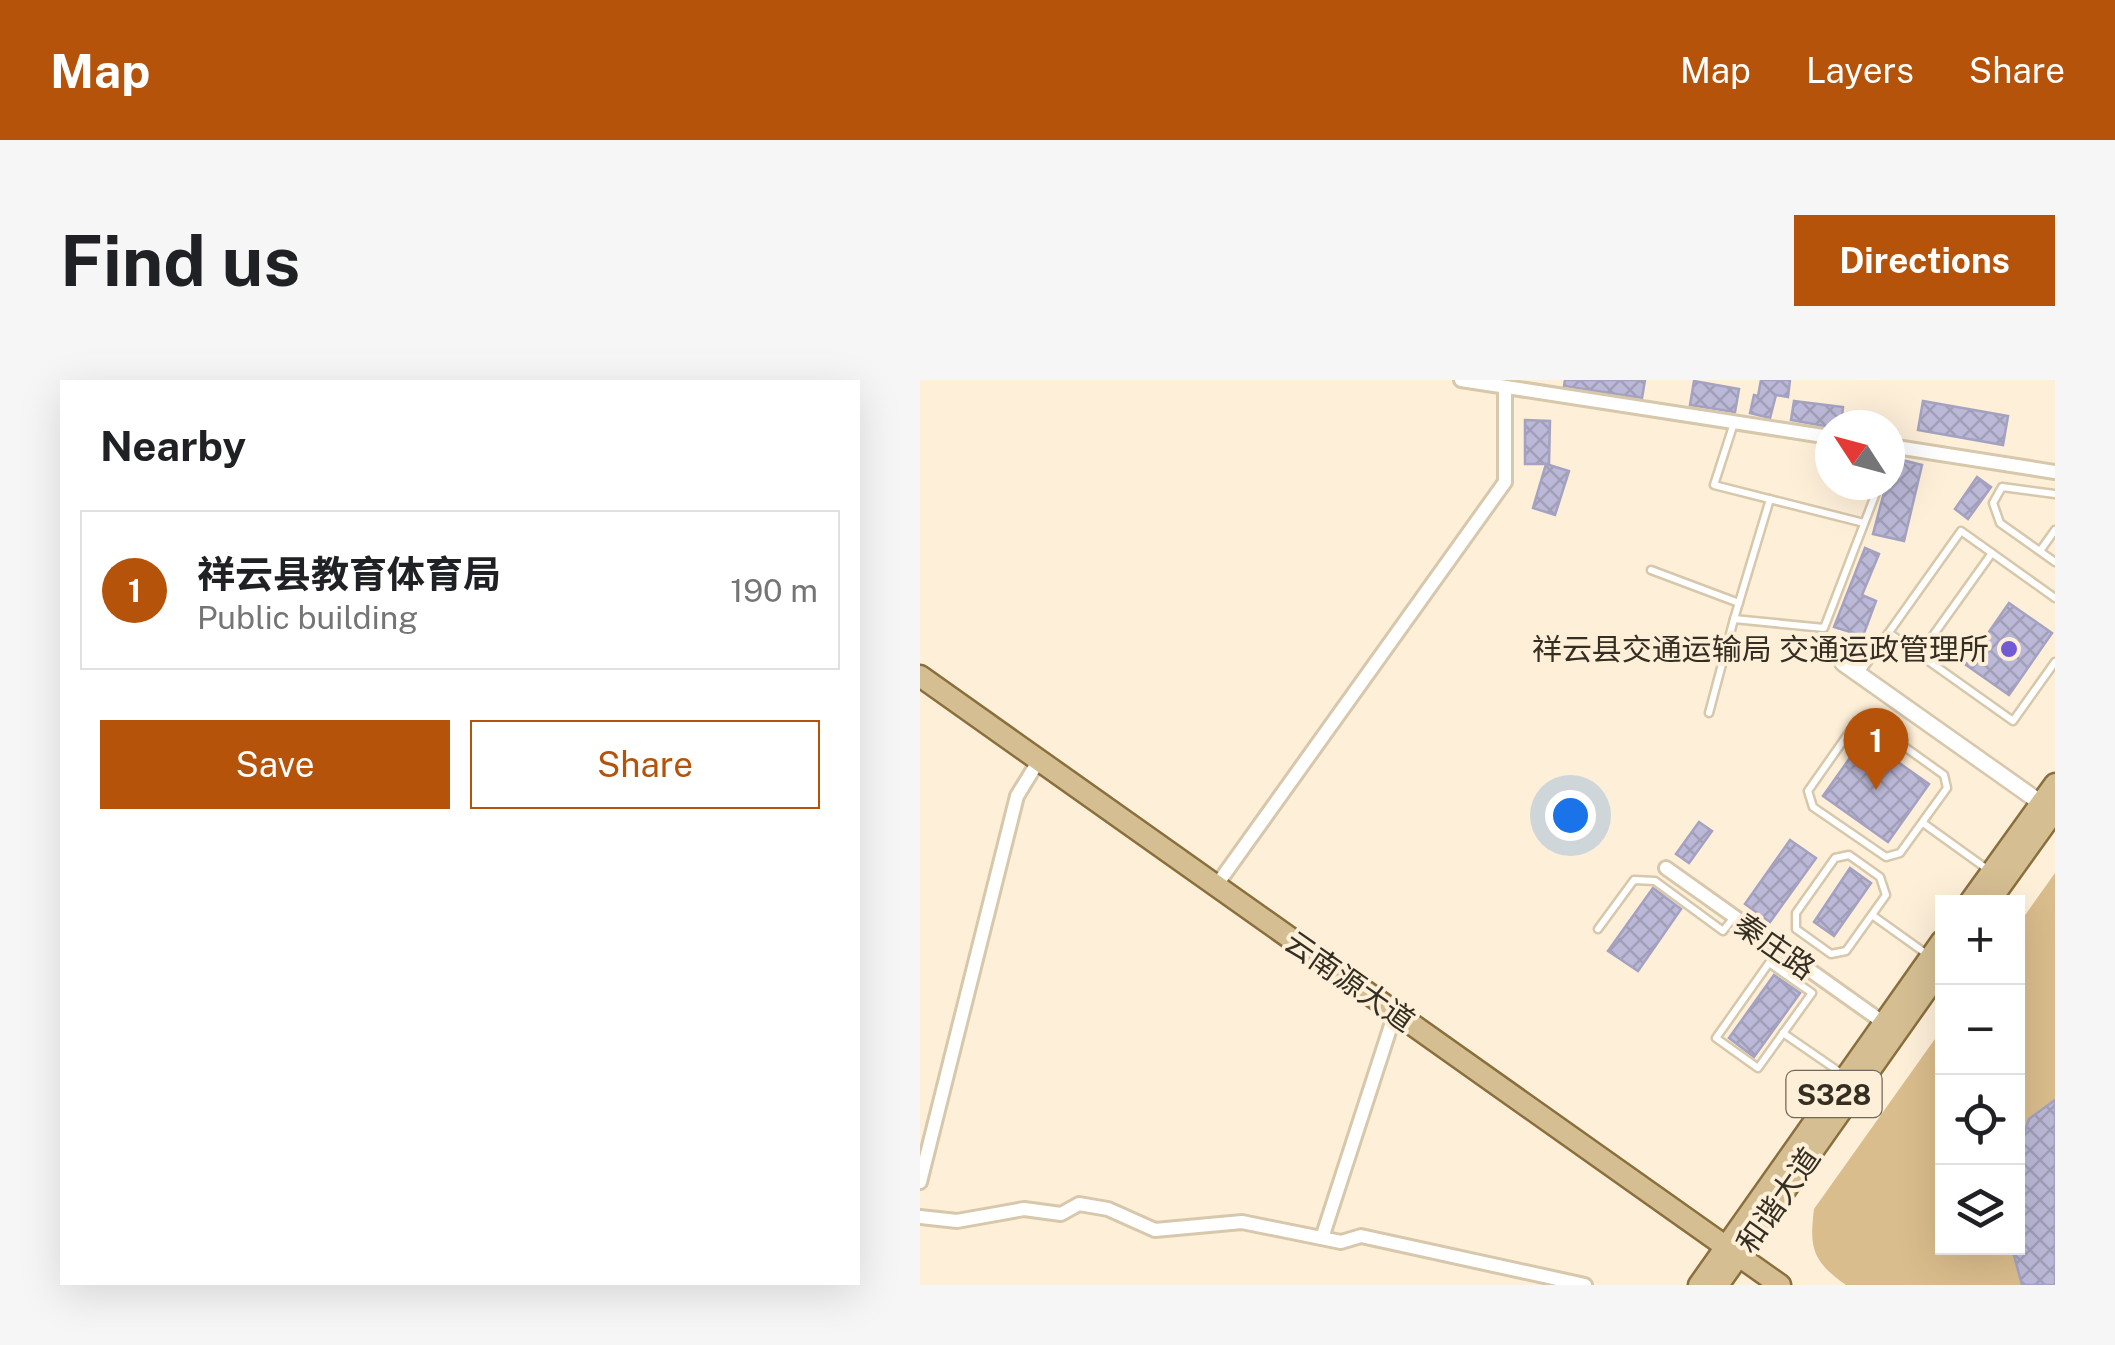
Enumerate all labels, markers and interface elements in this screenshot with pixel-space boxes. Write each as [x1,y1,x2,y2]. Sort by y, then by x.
text: Map [50,42,150,99]
text: Map [1680,50,1751,91]
text: Layers [1806,50,1914,91]
text: Share [1969,50,2065,91]
button: Directions [1794,215,2055,306]
text: Find us [60,219,300,302]
north arrow [1815,410,1905,500]
text: Nearby [100,421,246,470]
text: 祥云县教育体育局 [197,552,501,597]
text: 1 [128,572,141,609]
text: 190 m [730,572,818,609]
text: Public building [197,599,418,636]
place label: 祥云县交通运输局 交通运政管理所 [1532,631,1989,667]
marker: 祥云县交通运输局 交通运政管理所 [1998,638,2020,660]
pin: 1 [1844,708,1908,790]
button: Save [100,720,450,809]
button: Share [470,720,820,809]
your location [1545,790,1596,841]
map controls [1935,895,2025,1255]
button: + [1935,895,2025,985]
street label: 秦庄路 [1728,905,1822,987]
street label: 云南源大道 [1278,923,1422,1039]
button: − [1935,985,2025,1075]
road number: S328 [1786,1071,1882,1117]
button: locate [1935,1075,2025,1165]
street label: 和谐大道 [1729,1141,1827,1259]
button: layers [1935,1165,2025,1255]

